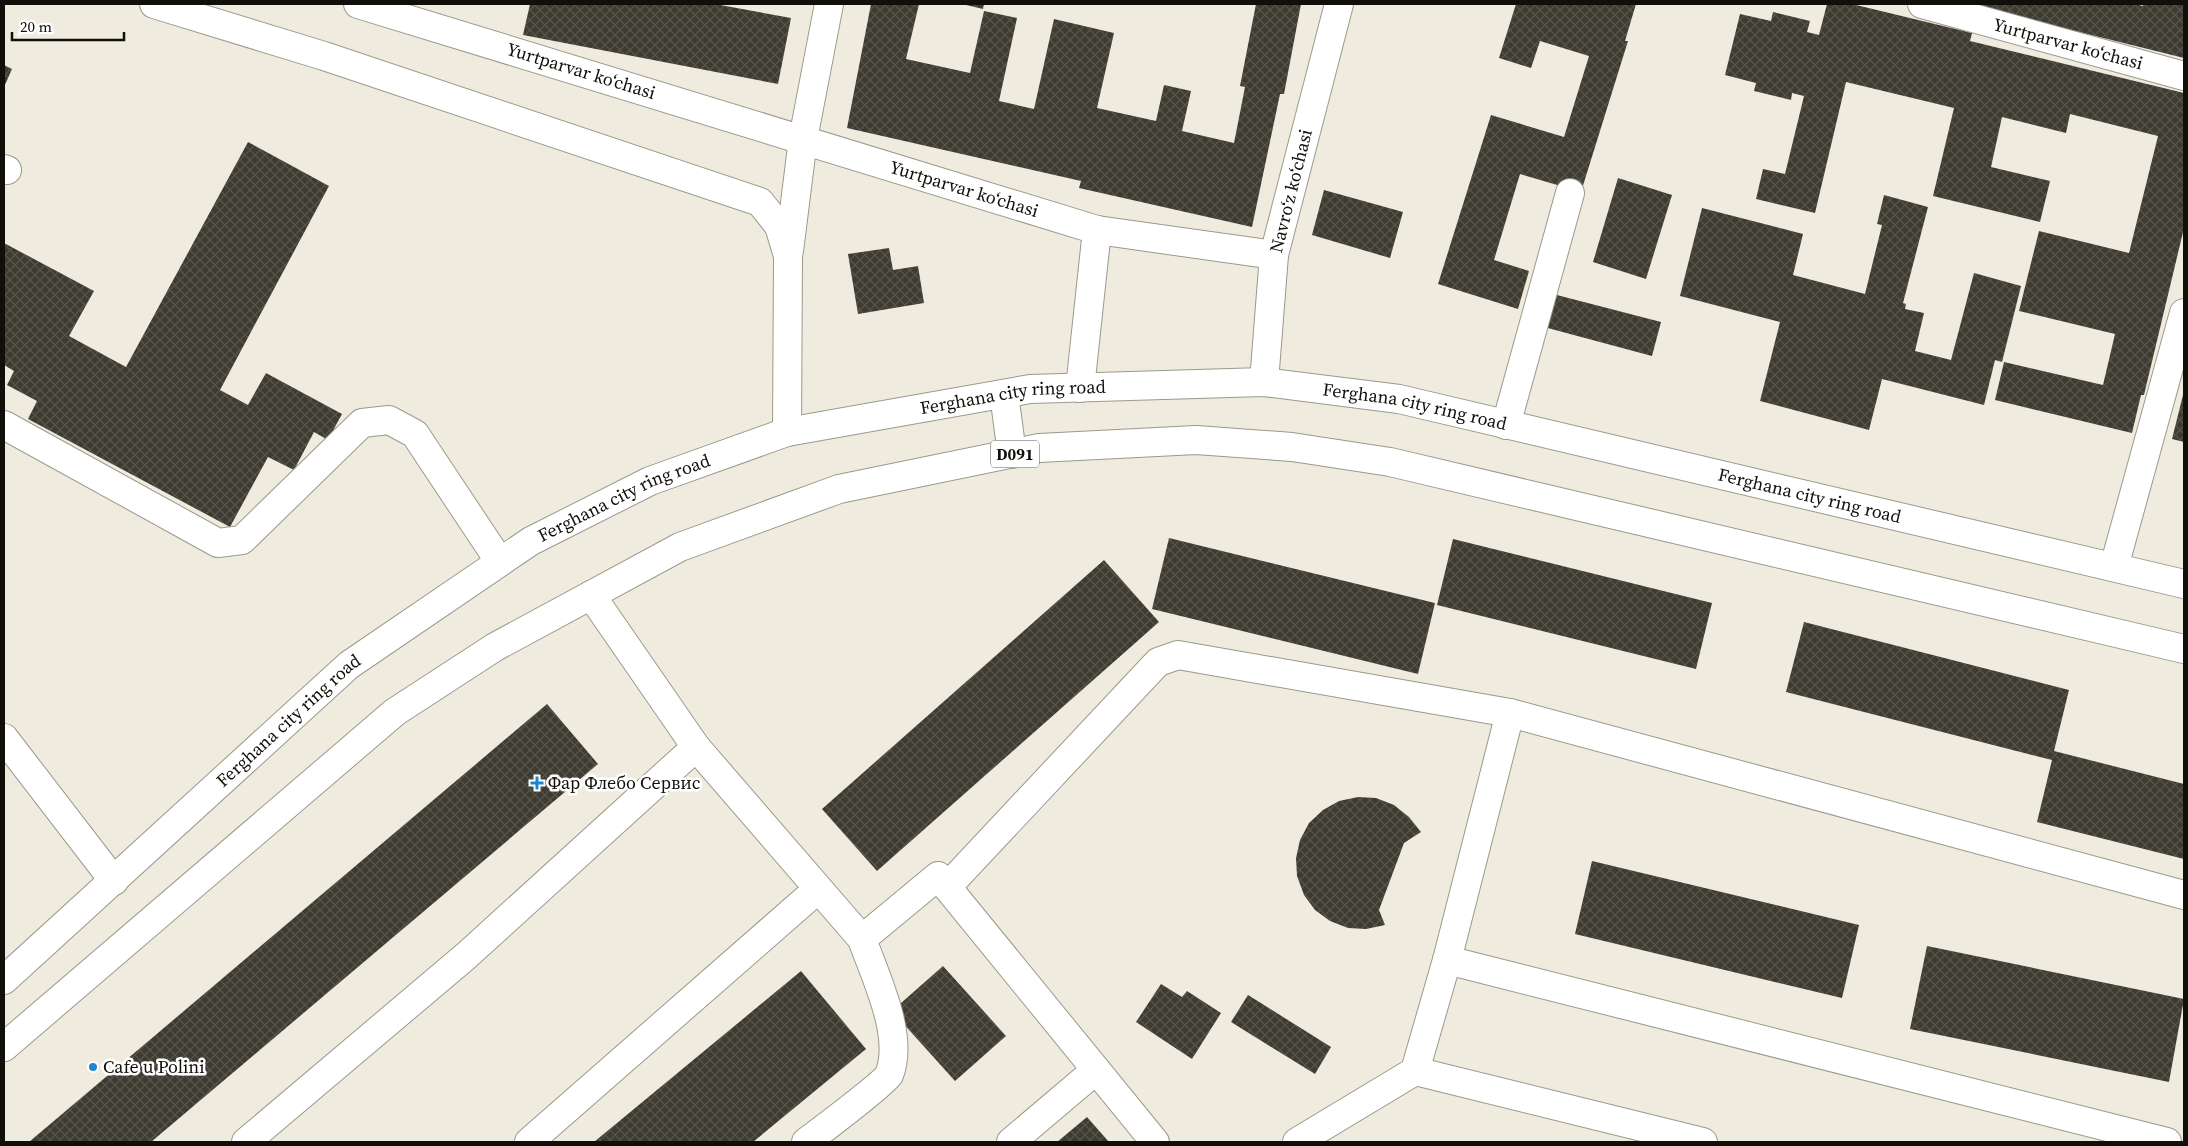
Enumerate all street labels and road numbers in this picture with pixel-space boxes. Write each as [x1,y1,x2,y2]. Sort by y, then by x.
street label: Yurtparvar koʻchasi [1990,11,2146,76]
street label: Yurtparvar koʻchasi [504,36,659,105]
street label: Navroʻz koʻchasi [1263,126,1318,255]
street label: Yurtparvar koʻchasi [887,154,1042,223]
street label: Ferghana city ring road [918,374,1106,420]
street label: Ferghana city ring road [1321,377,1510,436]
road number: D091 [991,440,1039,468]
street label: Ferghana city ring road [533,448,713,548]
street label: Ferghana city ring road [1716,462,1904,529]
street label: Ferghana city ring road [210,648,365,792]

